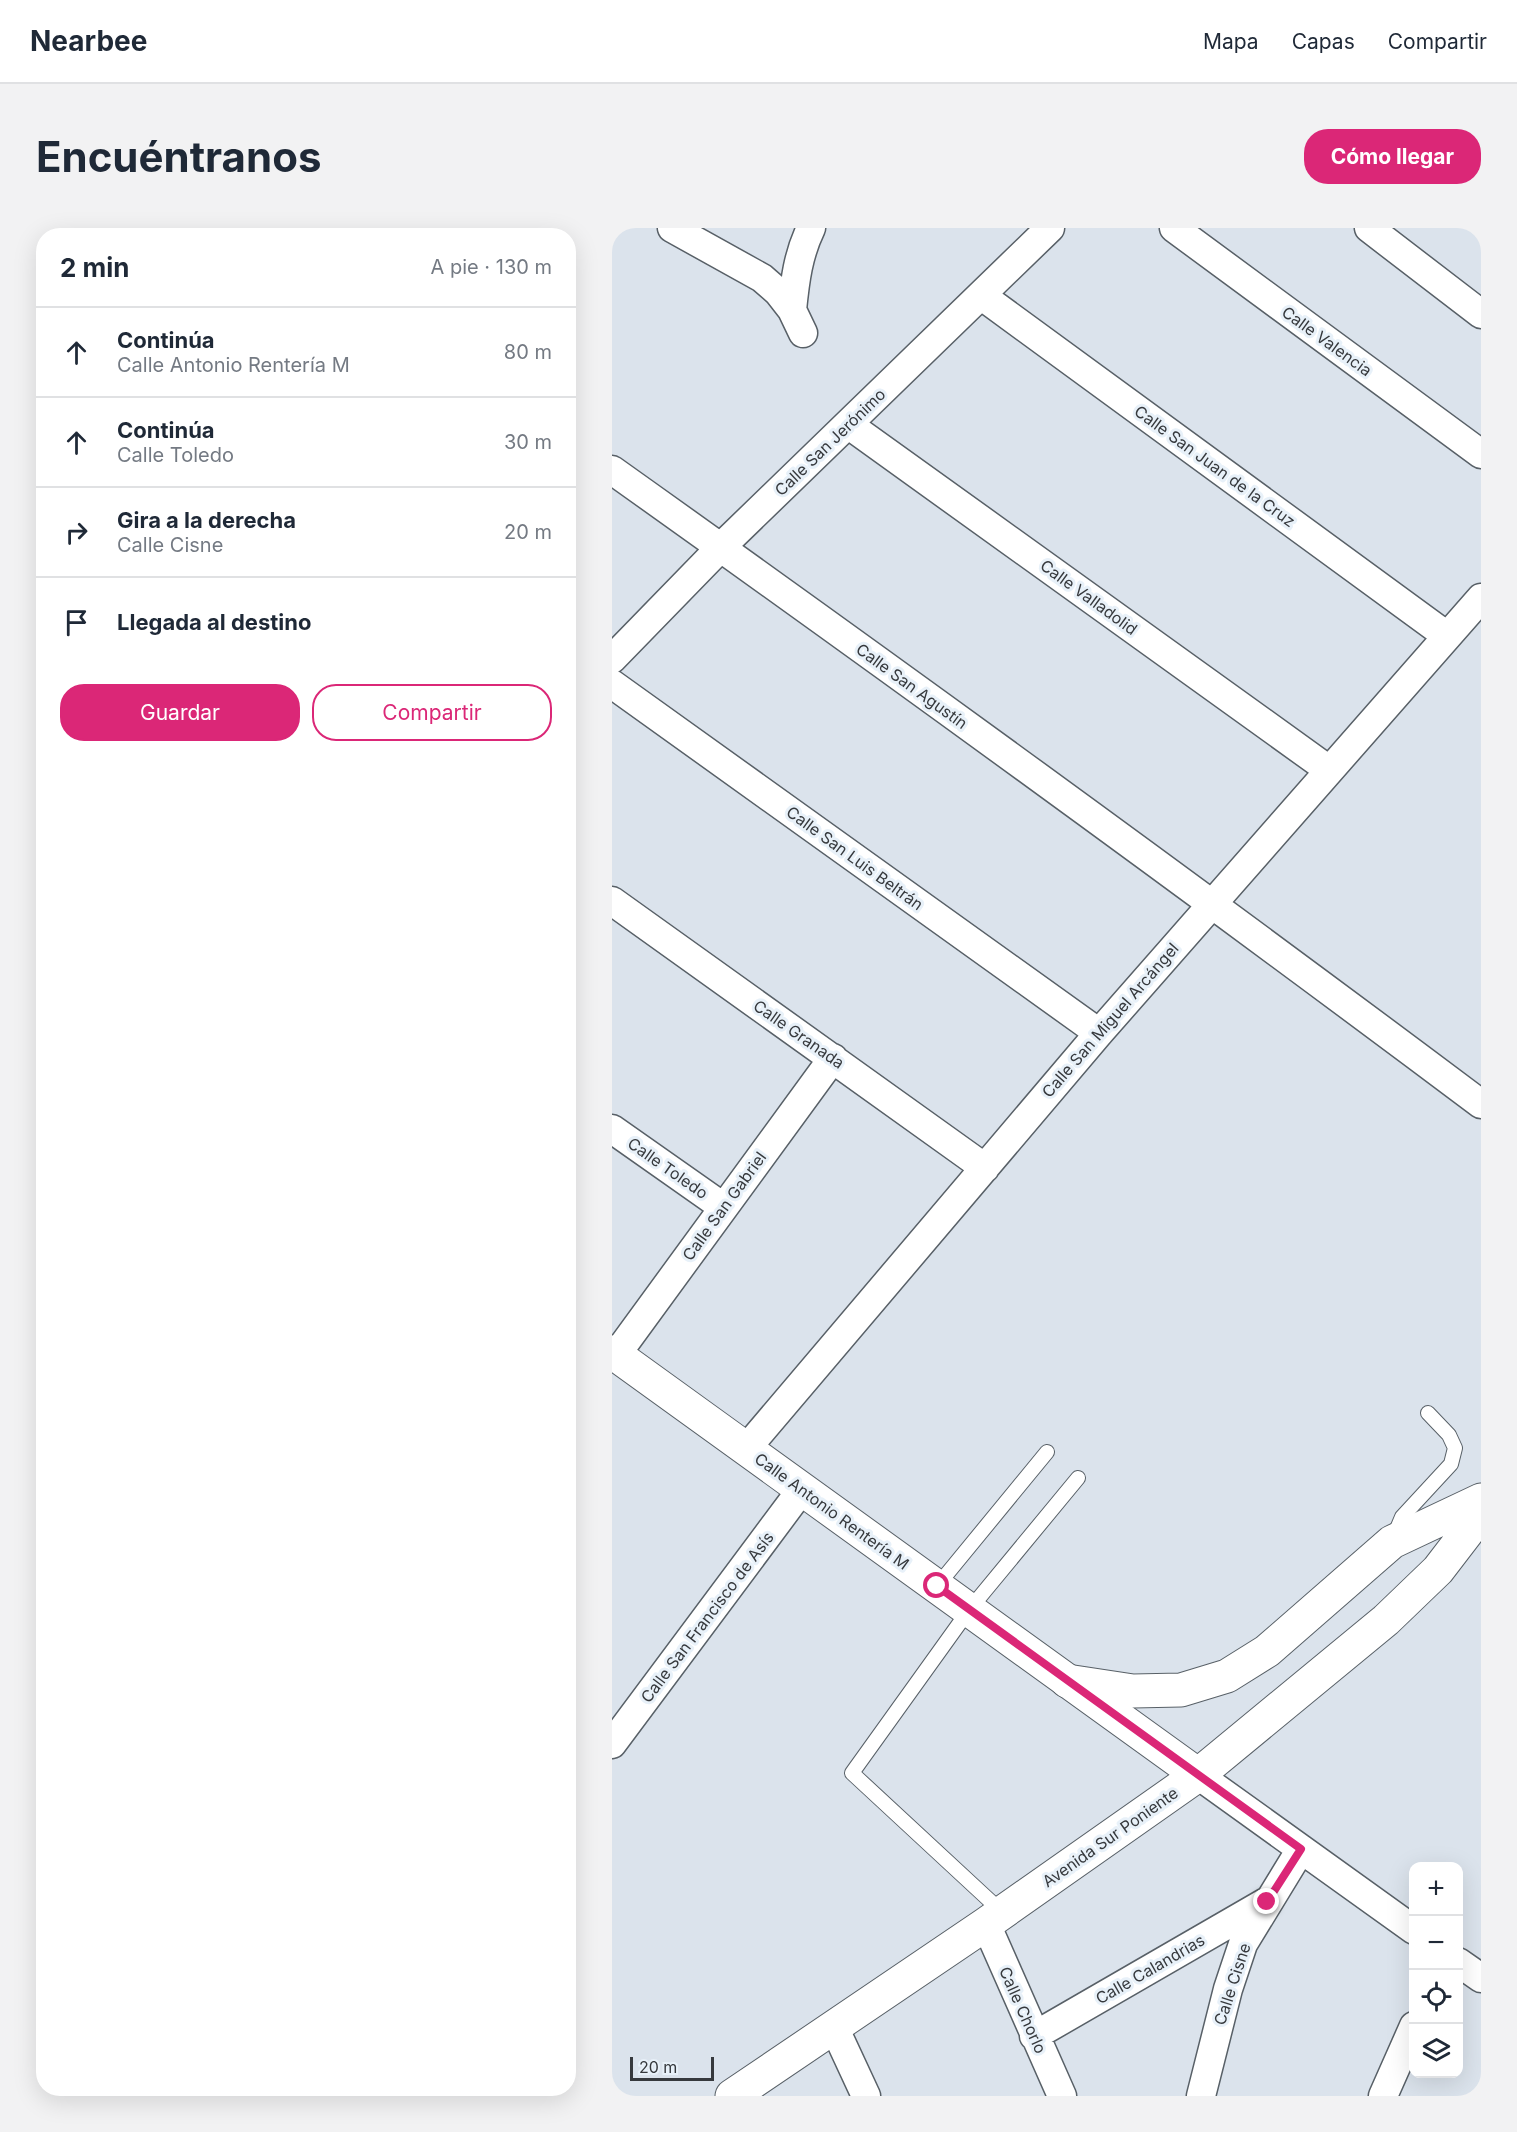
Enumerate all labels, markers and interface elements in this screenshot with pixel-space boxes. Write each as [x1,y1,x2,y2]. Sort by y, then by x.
text: Nearbee [30,24,147,58]
text: Mapa [1203,29,1259,54]
text: Capas [1292,29,1355,54]
text: Compartir [1388,29,1487,54]
button: Cómo llegar [1304,129,1481,184]
text: Encuéntranos [36,131,321,182]
text: 2 min [60,252,130,283]
text: A pie · 130 m [431,255,552,279]
street label: Calle Valencia [1278,302,1376,380]
text: Continúa [117,327,215,353]
icon: ahead [60,336,93,369]
text: 80 m [504,340,552,364]
text: Calle Antonio Rentería M [117,353,350,377]
street label: Calle San Jerónimo [770,384,890,500]
street label: Calle San Juan de la Cruz [1131,401,1299,531]
text: Continúa [117,417,215,443]
icon: ahead [60,426,93,459]
text: 30 m [504,430,552,454]
text: Calle Toledo [117,443,234,467]
text: Gira a la derecha [117,507,296,533]
icon: right [60,516,93,549]
text: 20 m [504,520,552,544]
text: Calle Cisne [117,533,223,557]
street label: Calle Valladolid [1037,555,1141,639]
icon: arrive [60,606,93,639]
text: Llegada al destino [117,609,311,635]
street label: Calle San Agustín [852,639,972,733]
button: Guardar [60,684,300,741]
button: Compartir [312,684,552,741]
street label: Calle San Luis Beltrán [783,802,927,914]
street label: Calle San Miguel Arcángel [1037,939,1183,1101]
street label: Calle Granada [750,995,848,1073]
street label: Calle Toledo [624,1133,712,1203]
street label: Calle San Gabriel [678,1148,770,1264]
street label: Calle Antonio Rentería M [751,1448,913,1574]
street label: Calle San Francisco de Asís [636,1528,778,1706]
route start [923,1572,949,1598]
street label: Avenida Sur Poniente [1038,1783,1182,1891]
map controls [1409,1862,1463,2078]
button: + [1409,1862,1463,1916]
route end [1253,1888,1279,1914]
button: − [1409,1916,1463,1970]
street label: Calle Calandrias [1092,1930,1208,2008]
street label: Calle Cisne [1209,1940,1255,2028]
street label: Calle Chorlo [995,1964,1051,2056]
button: locate [1409,1970,1463,2024]
button: layers [1409,2024,1463,2078]
scale bar [630,2054,714,2082]
text: 20 m [639,2057,677,2077]

